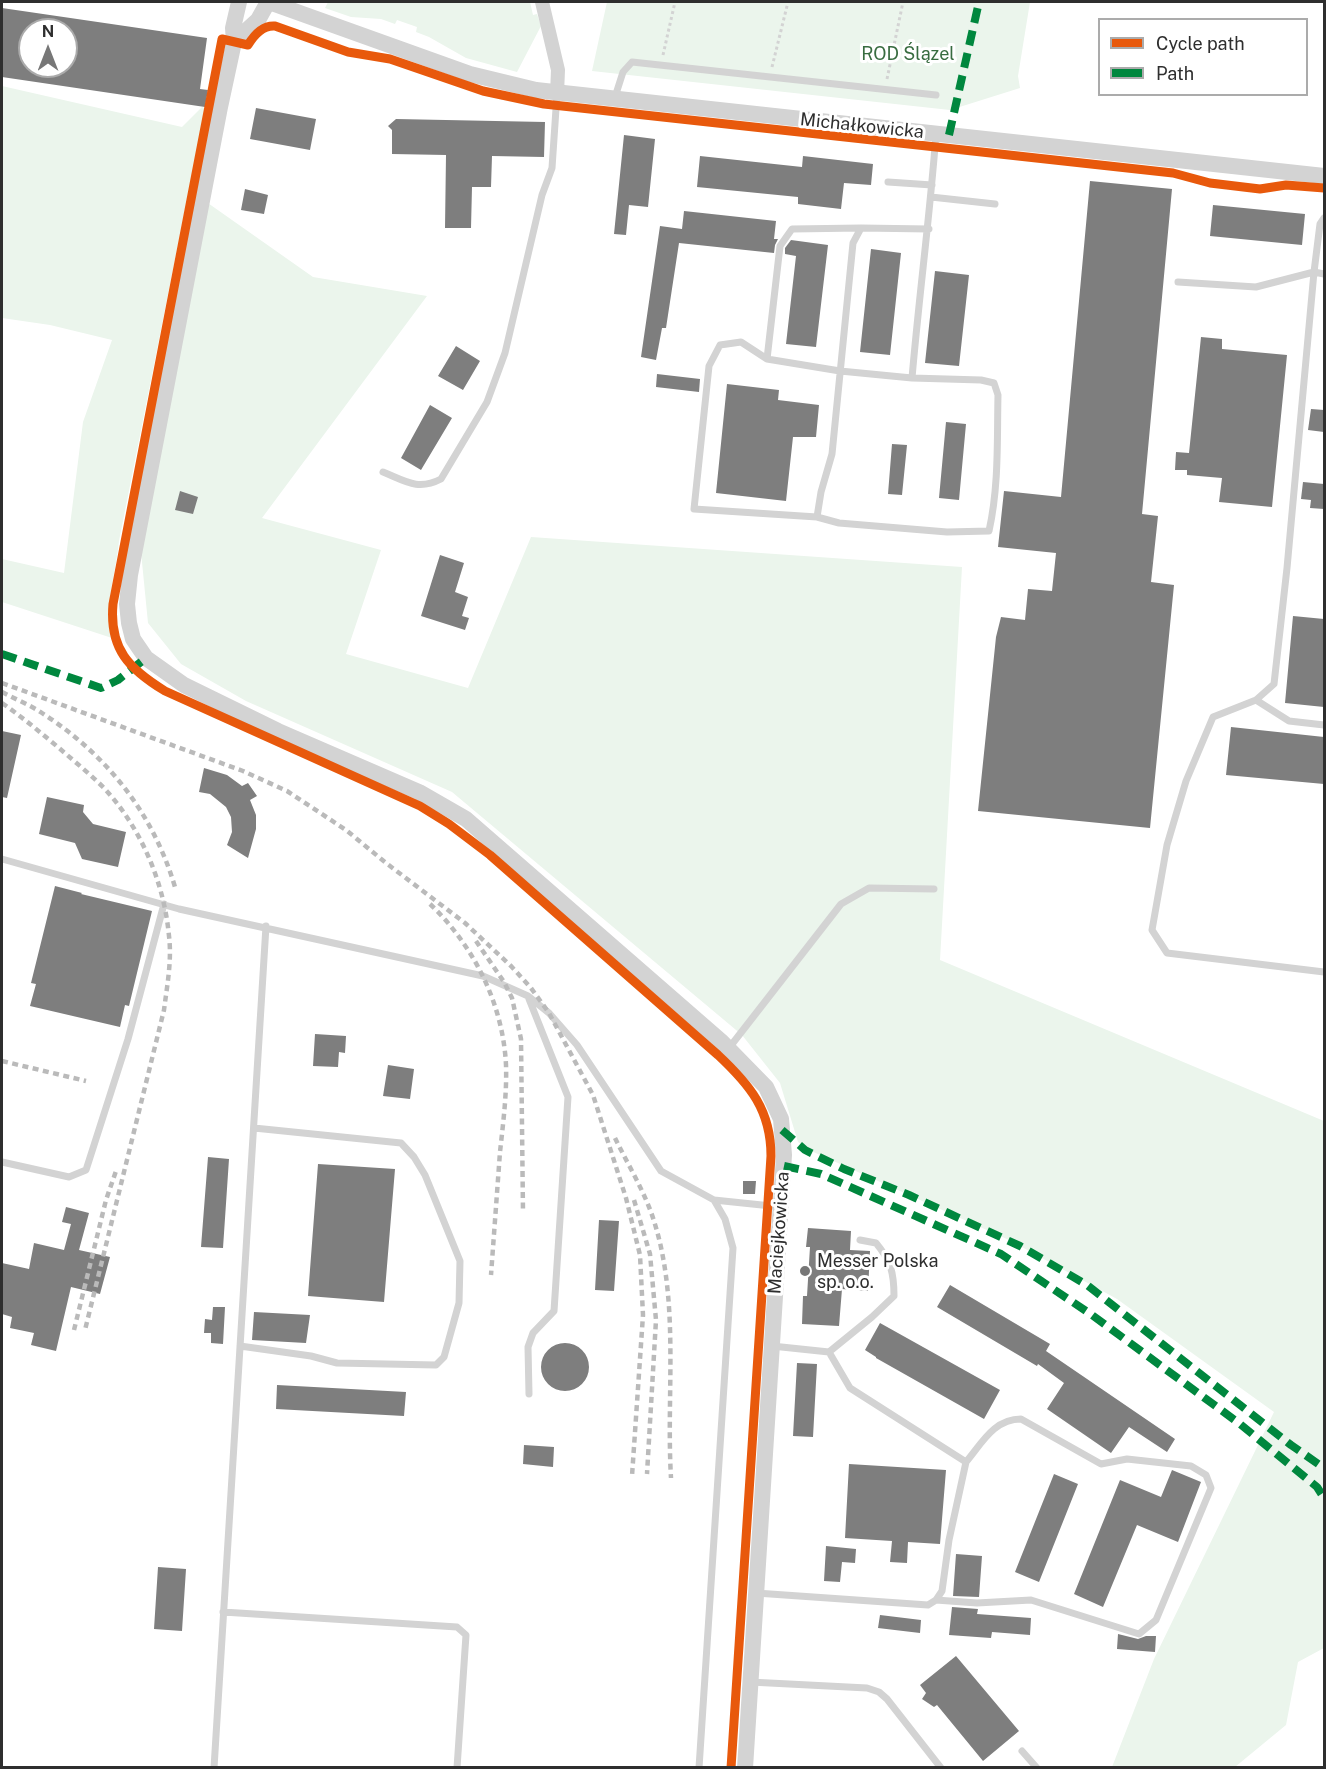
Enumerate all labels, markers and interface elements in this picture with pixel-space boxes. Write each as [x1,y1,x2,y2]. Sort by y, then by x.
north arrow [18,18,78,78]
legend [1098,18,1308,96]
text: N [42,22,54,41]
text: Cycle path [1156,33,1245,54]
park label: ROD Ślązel [861,43,955,65]
text: Path [1156,63,1194,84]
street label: Michałkowicka [799,109,925,143]
street label: Maciejkowicka [764,1171,794,1295]
place label: Messer Polska sp. o.o. [817,1250,938,1292]
marker: Messer Polska sp. o.o. [798,1264,812,1278]

